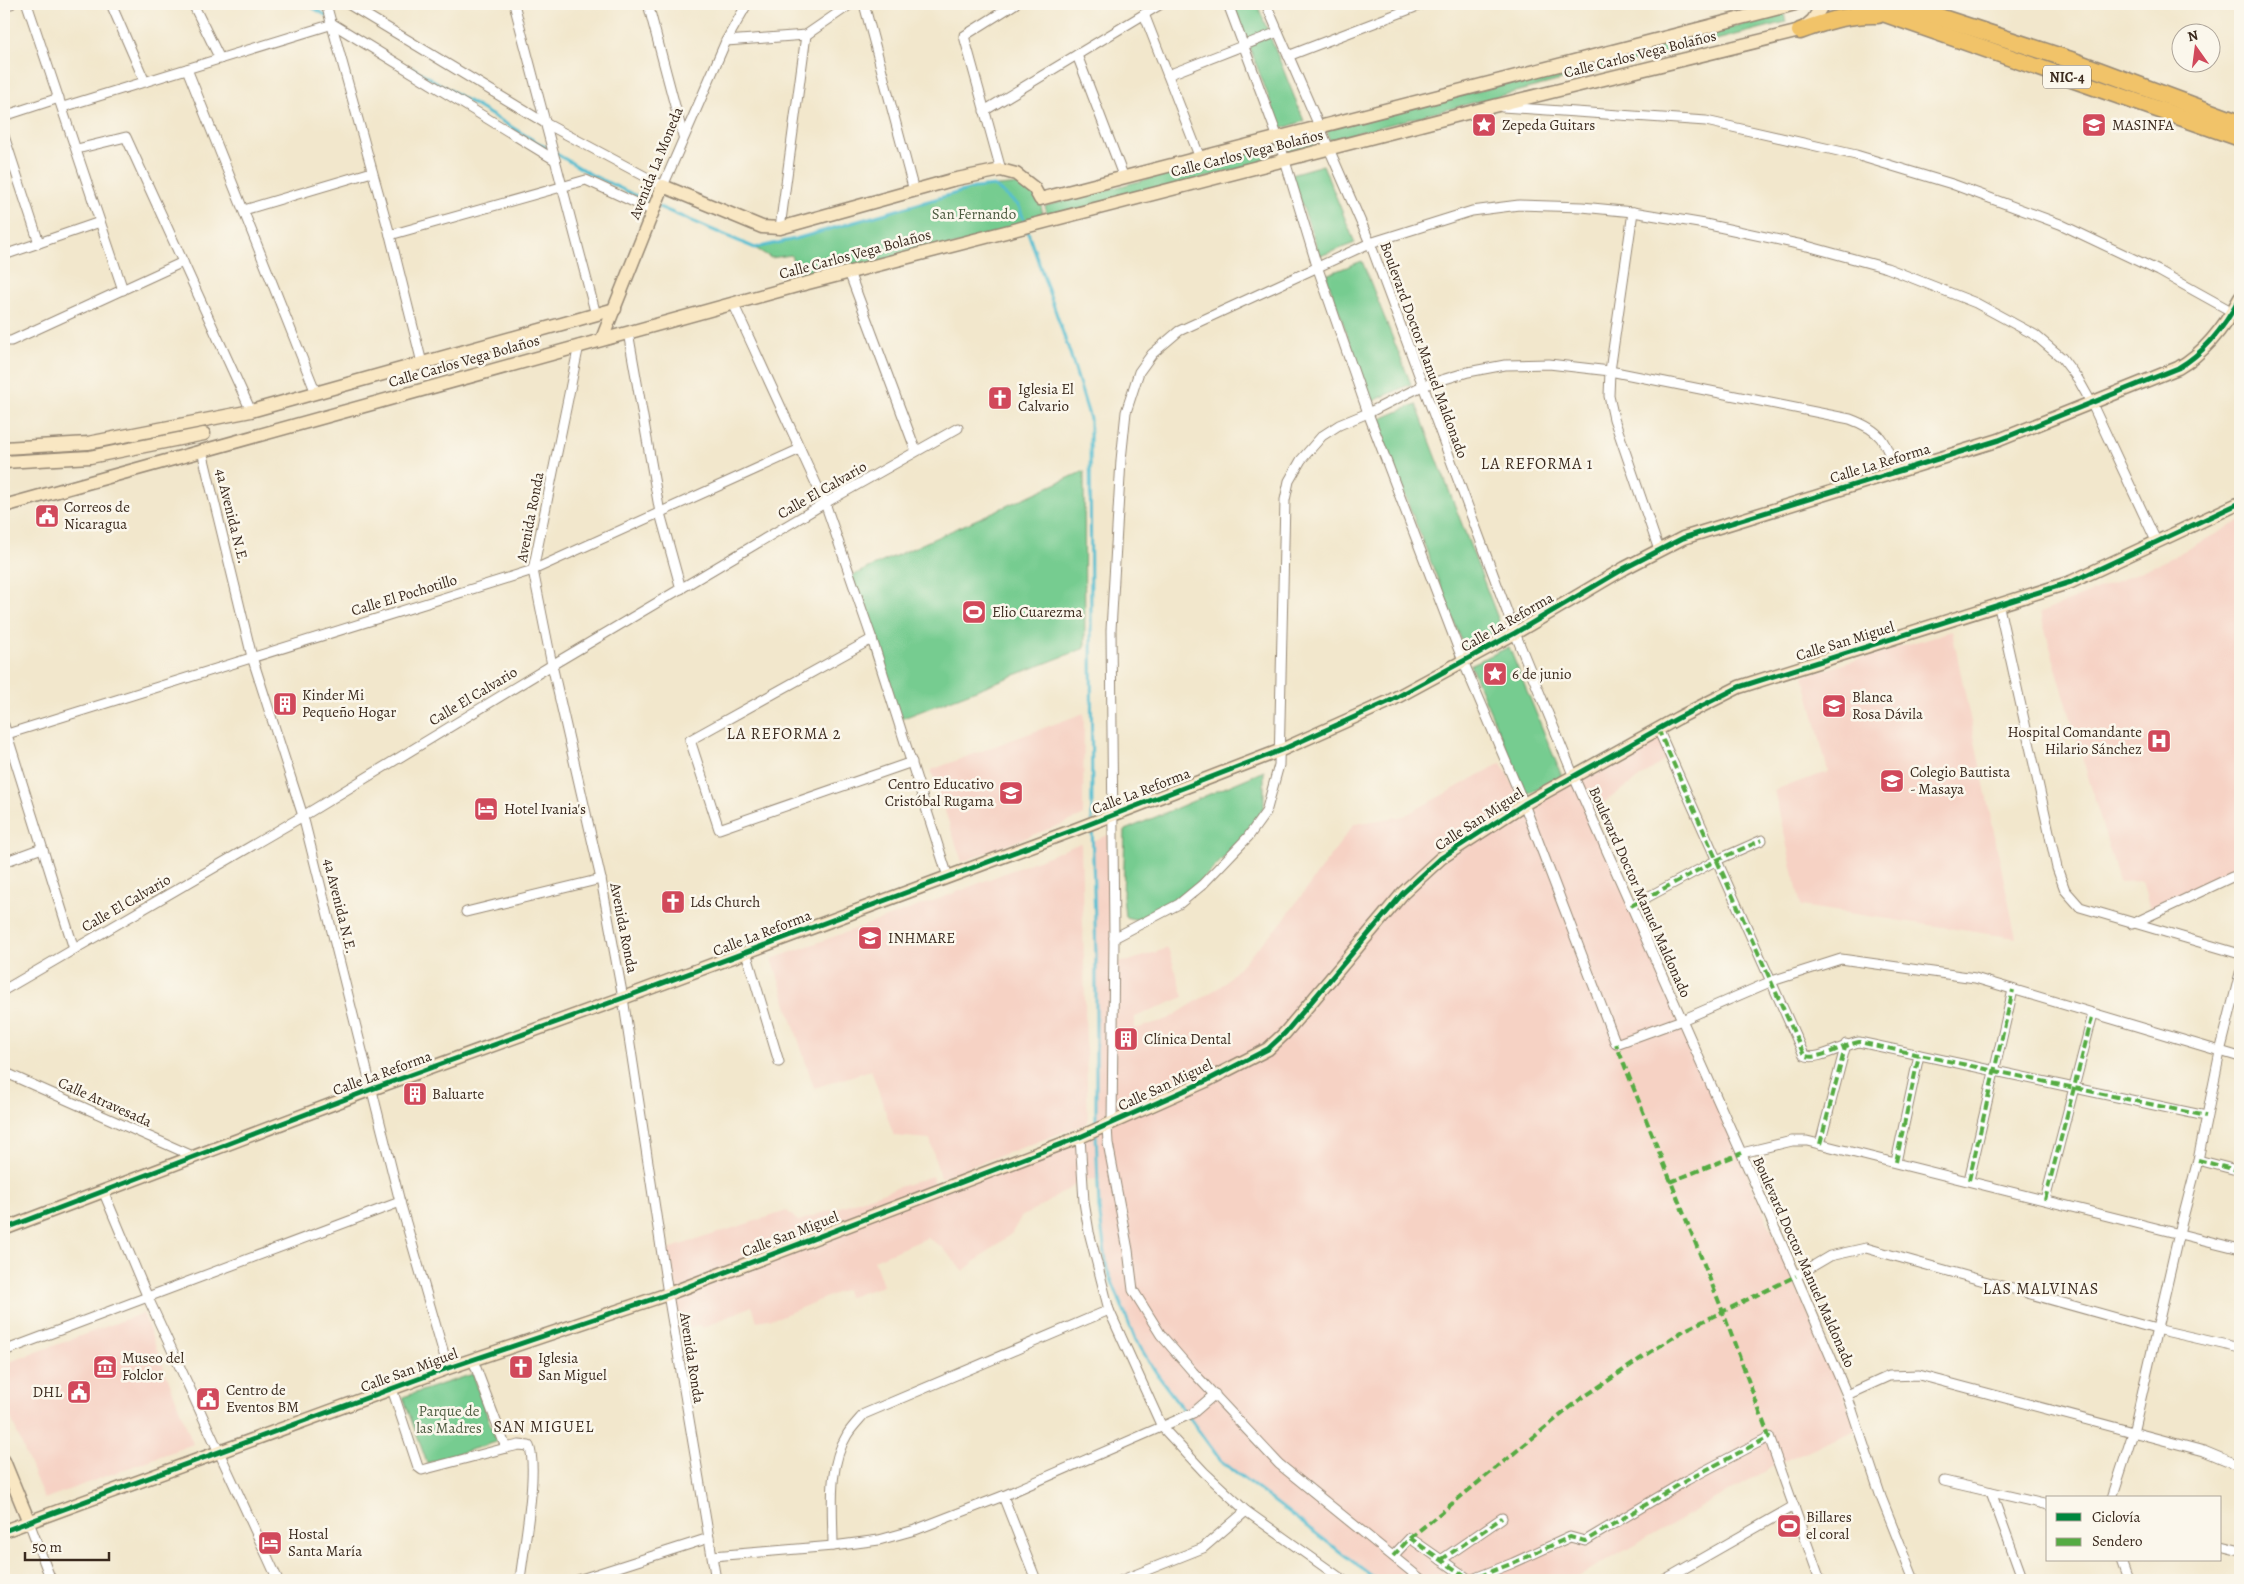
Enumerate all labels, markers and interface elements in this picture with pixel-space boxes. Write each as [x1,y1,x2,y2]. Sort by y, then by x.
north arrow [2172,22,2222,72]
street label: Calle Carlos Vega Bolaños [1562,25,1718,83]
text: N [2186,25,2200,46]
road number: NIC-4 [2043,66,2091,88]
street label: Avenida La Moneda [624,104,688,223]
place icon: Zepeda Guitars [1471,112,1497,138]
school or university icon: MASINFA [2081,112,2107,138]
place label: Zepeda Guitars [1502,115,1595,135]
place label: MASINFA [2112,115,2174,135]
street label: Calle Carlos Vega Bolaños [1169,124,1325,182]
park label: San Fernando [932,204,1016,224]
street label: Calle Carlos Vega Bolaños [777,224,933,284]
street label: Boulevard Doctor Manuel Maldonado [1375,239,1473,461]
street label: Calle Carlos Vega Bolaños [386,330,542,392]
place label: Iglesia El Calvario [1018,379,1074,416]
church icon: Iglesia El Calvario [987,385,1013,411]
street label: Calle La Reforma [1827,438,1933,488]
district label: LA REFORMA 1 [1481,453,1593,475]
street label: Calle El Calvario [774,456,870,524]
street label: 4a Avenida N.E. [211,466,253,566]
street label: Avenida Ronda [511,470,549,565]
place label: Correos de Nicaragua [64,497,130,534]
public building icon: Correos de Nicaragua [34,503,60,529]
street label: Calle El Pochotillo [349,569,459,621]
street label: Calle La Reforma [1457,587,1557,657]
sports icon: Elio Cuarezma [961,599,987,625]
place label: Elio Cuarezma [992,602,1082,622]
street label: Calle San Miguel [1793,616,1897,665]
place icon: 6 de junio [1482,661,1508,687]
street label: Calle El Calvario [425,662,521,730]
place label: 6 de junio [1512,664,1571,684]
place label: Kinder Mi Pequeño Hogar [302,685,397,722]
place label: Blanca Rosa Dávila [1852,687,1923,724]
building icon: Kinder Mi Pequeño Hogar [272,691,298,717]
school or university icon: Blanca Rosa Dávila [1821,693,1847,719]
place label: Hospital Comandante Hilario Sánchez [2008,722,2142,759]
district label: LA REFORMA 2 [727,723,841,745]
hospital icon: Hospital Comandante Hilario Sánchez [2146,728,2172,754]
place label: Colegio Bautista - Masaya [1910,762,2010,799]
street label: Calle La Reforma [1089,763,1193,819]
school or university icon: Colegio Bautista - Masaya [1879,768,1905,794]
place label: Centro Educativo Cristóbal Rugama [885,774,994,811]
school or university icon: Centro Educativo Cristóbal Rugama [998,780,1024,806]
street label: Calle San Miguel [1431,783,1528,855]
street label: Boulevard Doctor Manuel Maldonado [1584,783,1696,1001]
hotel icon: Hotel Ivania's [473,796,499,822]
place label: Hotel Ivania's [504,799,586,819]
street label: 4a Avenida N.E. [319,856,361,956]
street label: Calle El Calvario [78,869,174,937]
street label: Avenida Ronda [605,880,643,975]
church icon: Lds Church [660,889,686,915]
place label: Lds Church [690,892,760,912]
street label: Calle La Reforma [710,905,814,961]
school or university icon: INHMARE [857,925,883,951]
place label: INHMARE [888,928,955,948]
building icon: Clínica Dental [1113,1026,1139,1052]
place label: Clínica Dental [1144,1029,1231,1049]
street label: Calle La Reforma [330,1046,434,1100]
street label: Calle San Miguel [1115,1054,1216,1116]
street label: Calle Atravesada [55,1072,155,1132]
building icon: Baluarte [402,1081,428,1107]
place label: Baluarte [432,1084,484,1104]
street label: Boulevard Doctor Manuel Maldonado [1748,1153,1860,1371]
street label: Calle San Miguel [739,1206,842,1262]
district label: LAS MALVINAS [1983,1278,2099,1300]
street label: Avenida Ronda [675,1310,709,1405]
street label: Calle San Miguel [358,1343,461,1397]
place label: Museo del Folclor [122,1348,184,1385]
place label: Iglesia San Miguel [538,1348,607,1385]
museum icon: Museo del Folclor [92,1354,118,1380]
church icon: Iglesia San Miguel [508,1354,534,1380]
public building icon: DHL [66,1379,92,1405]
place label: Centro de Eventos BM [226,1380,299,1417]
place label: DHL [33,1382,62,1402]
public building icon: Centro de Eventos BM [195,1386,221,1412]
park label: Parque de las Madres [416,1401,482,1438]
district label: SAN MIGUEL [494,1416,594,1438]
legend [2046,1496,2222,1562]
place label: Billares el coral [1806,1507,1852,1544]
text: Ciclovía [2092,1507,2140,1527]
sports icon: Billares el coral [1776,1513,1802,1539]
place label: Hostal Santa María [288,1524,362,1561]
scale bar [25,1529,109,1561]
hotel icon: Hostal Santa María [257,1530,283,1556]
text: Sendero [2092,1531,2142,1551]
text: 50 m [32,1537,62,1557]

